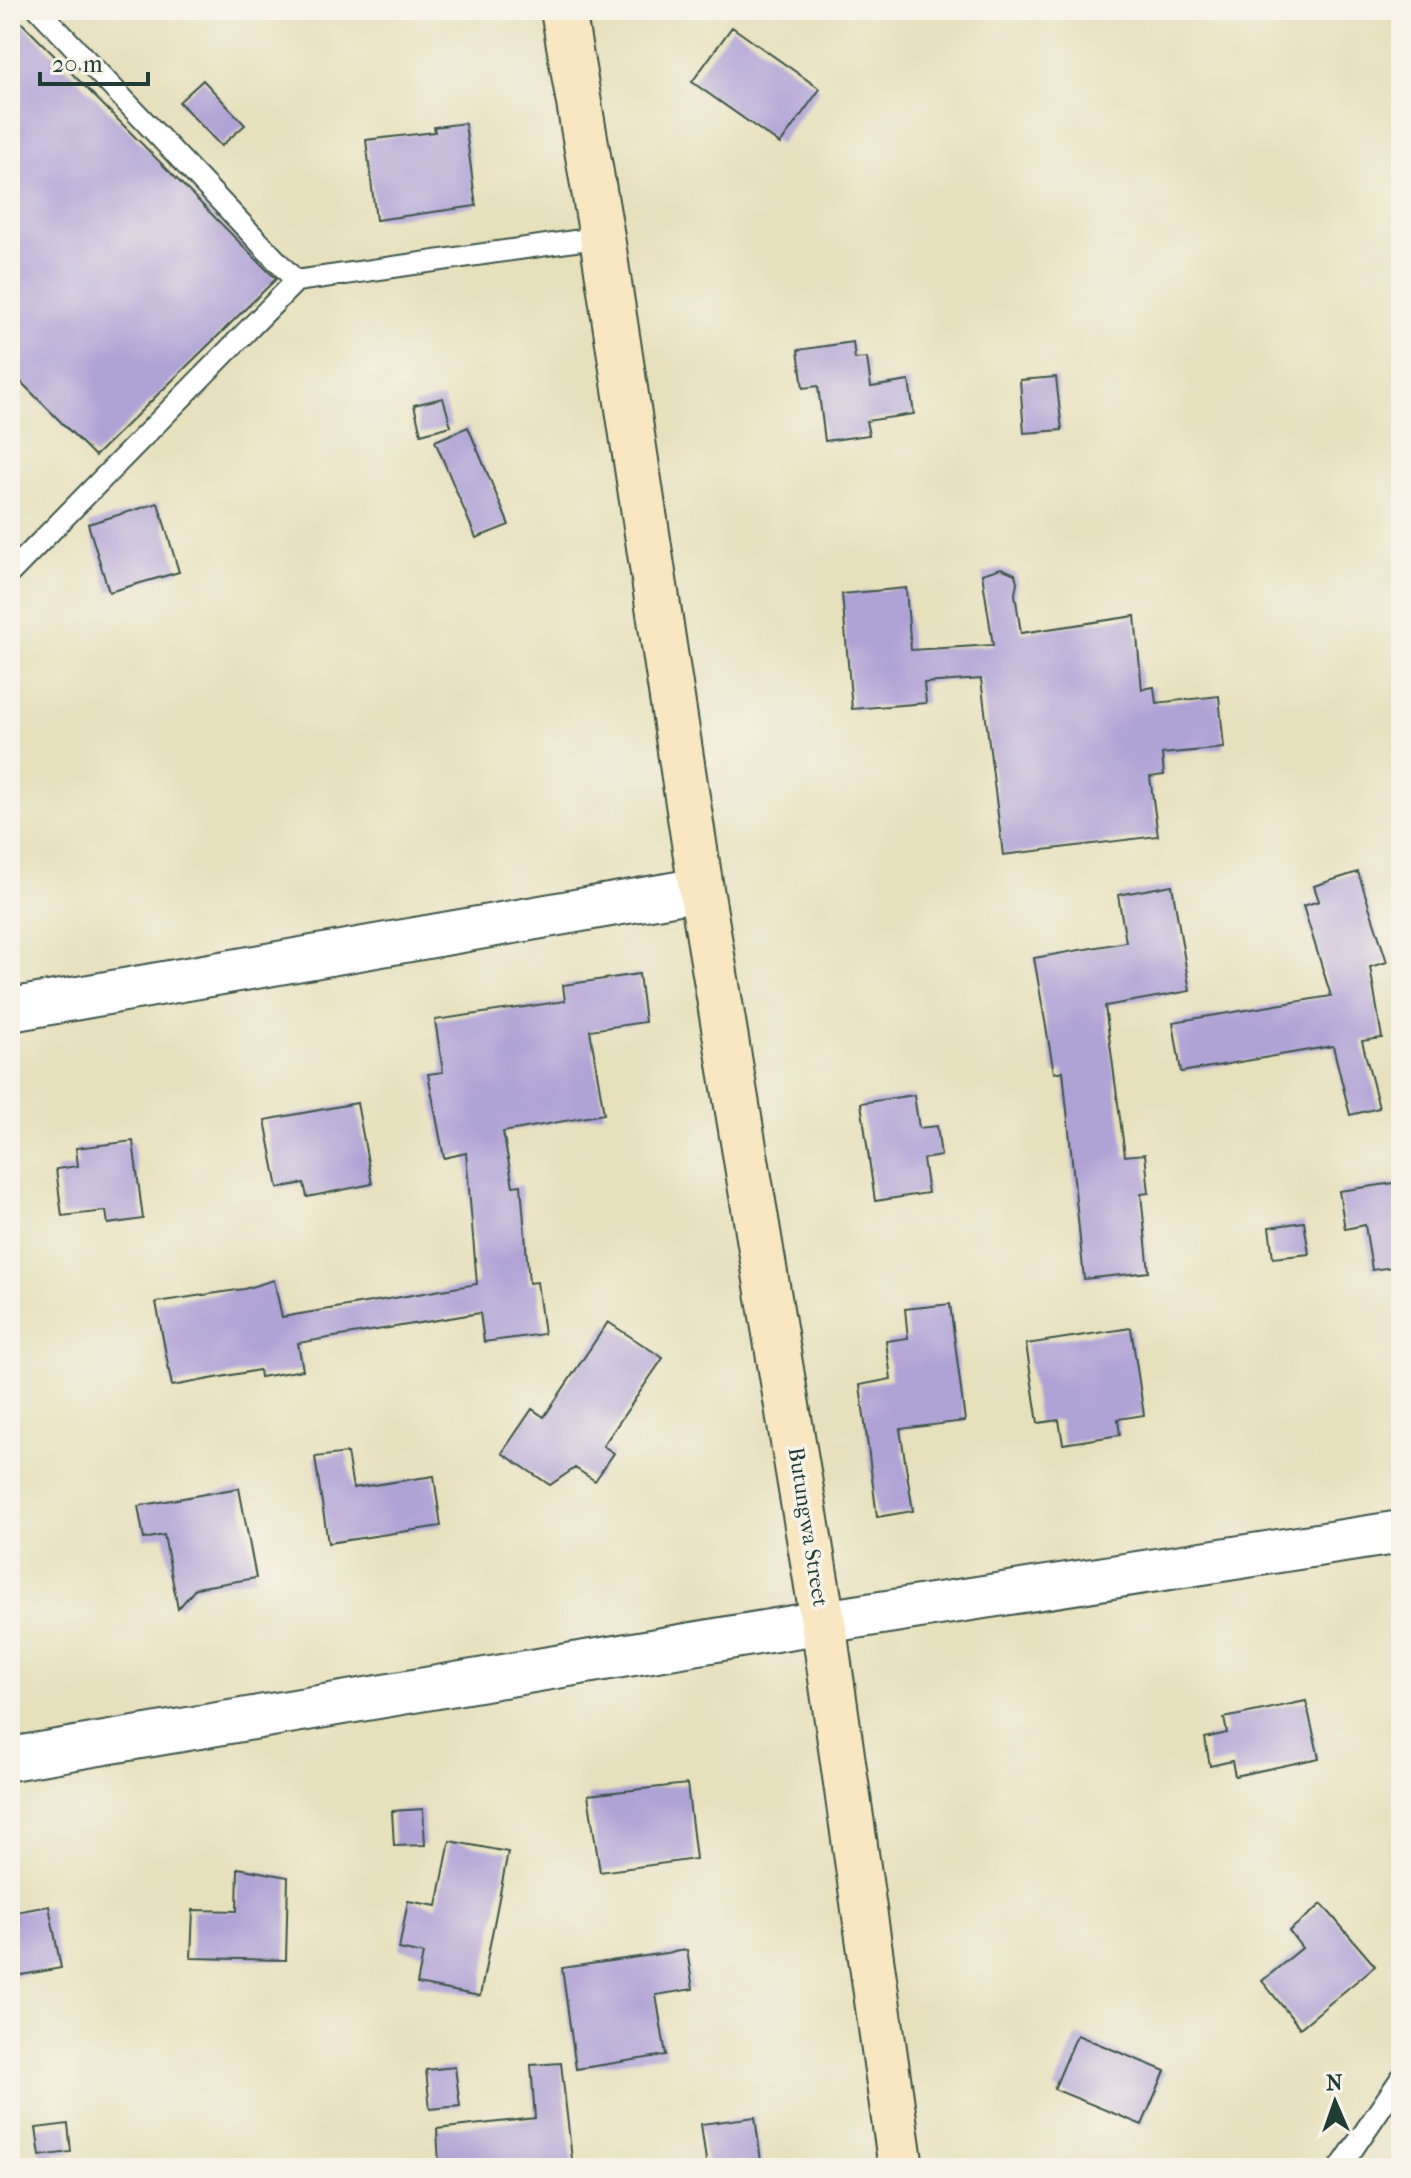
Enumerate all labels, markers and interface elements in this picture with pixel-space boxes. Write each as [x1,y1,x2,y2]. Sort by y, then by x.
scale bar [40,36,148,86]
text: 20 m [52,50,103,78]
street label: Butungwa Street [783,1445,833,1609]
north arrow [1295,2062,1375,2142]
text: N [1326,2070,1343,2096]

